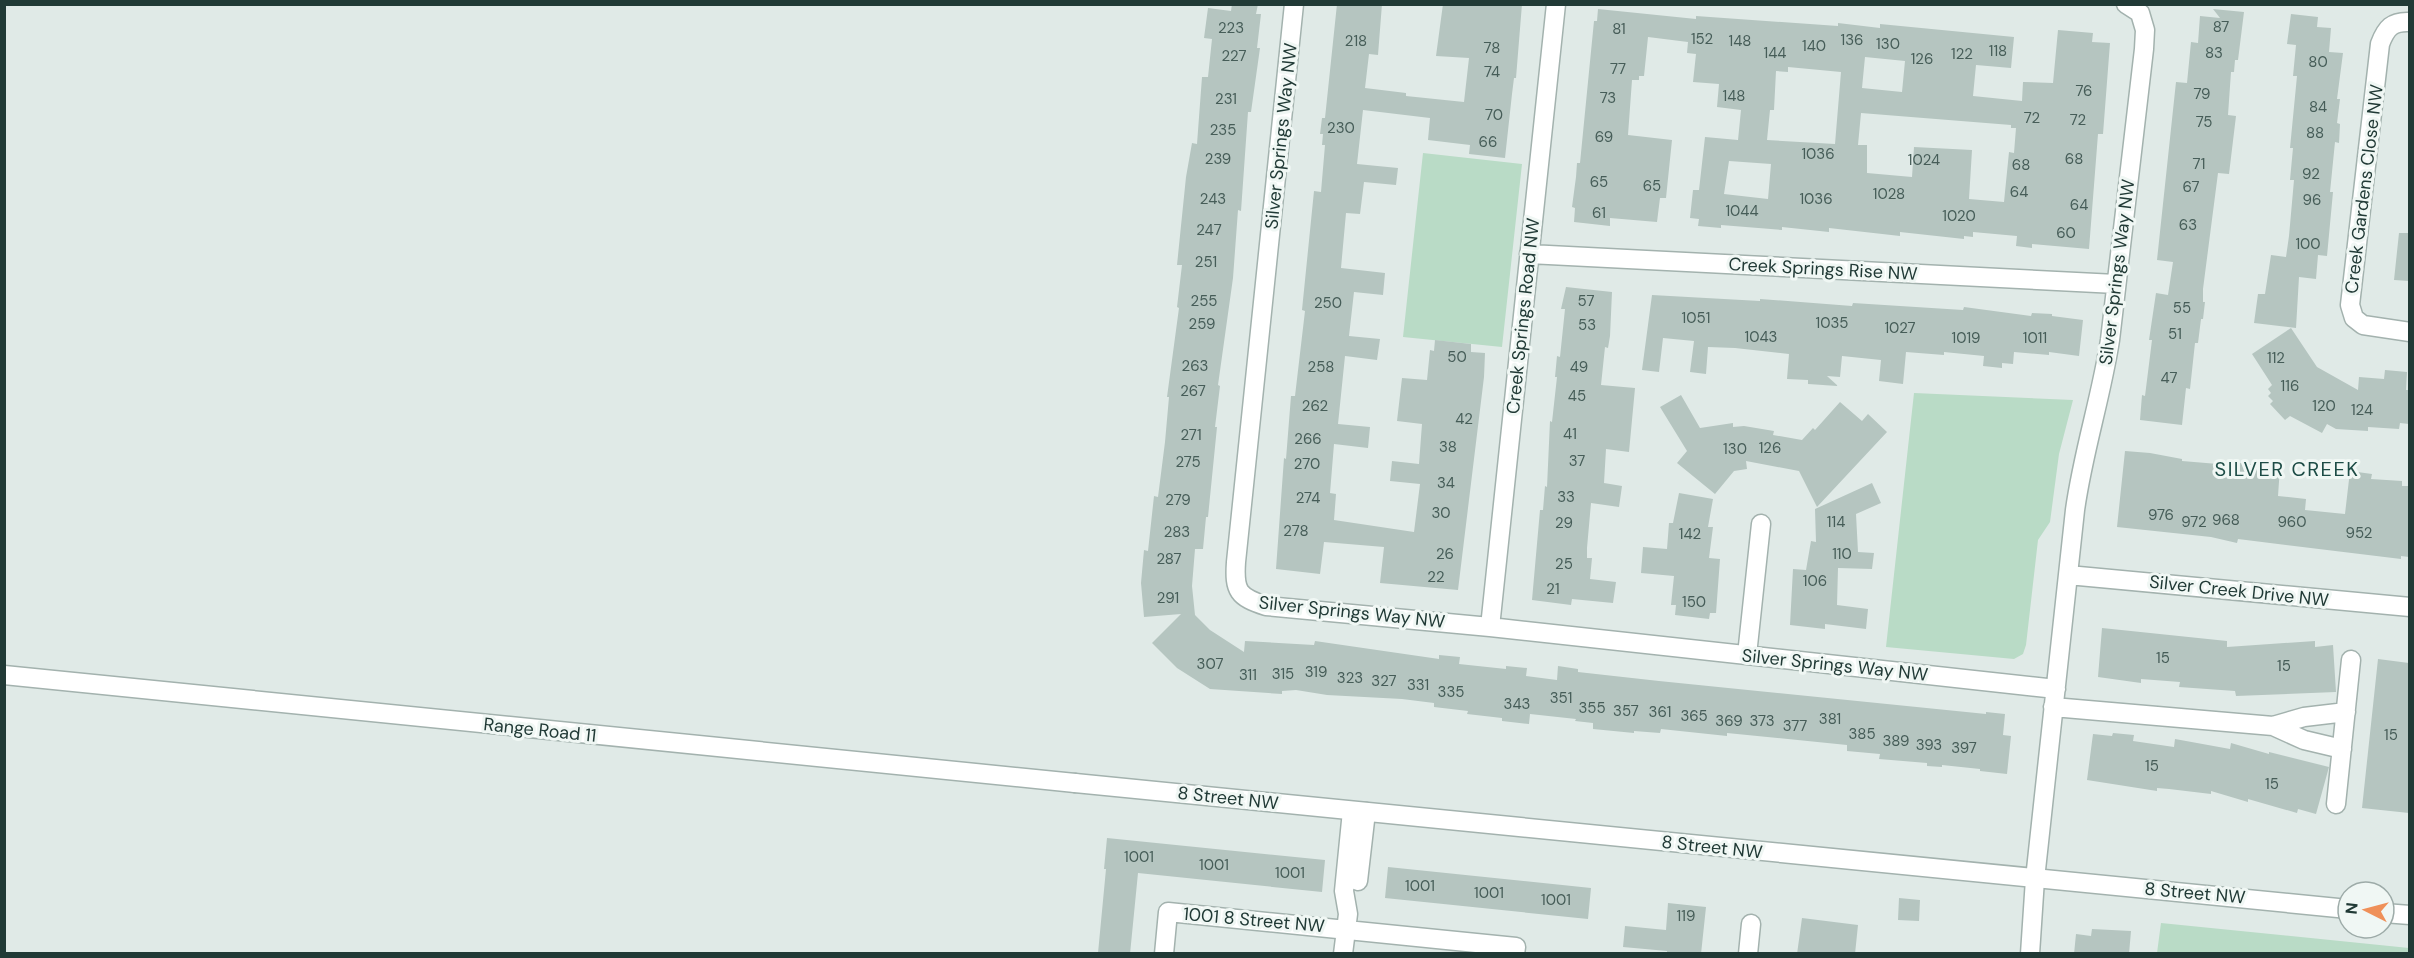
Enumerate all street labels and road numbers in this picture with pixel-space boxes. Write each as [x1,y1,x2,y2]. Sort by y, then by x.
street label: Silver Springs Way NW [1259,42,1303,230]
street label: Creek Gardens Close NW [2339,83,2389,295]
street label: Silver Springs Way NW [2094,178,2140,366]
street label: Creek Springs Road NW [1501,217,1545,415]
street label: Creek Springs Rise NW [1728,252,1918,286]
street label: Silver Creek Drive NW [2148,570,2330,612]
street label: Silver Springs Way NW [1258,590,1446,634]
street label: Silver Springs Way NW [1741,643,1929,687]
street label: Range Road 11 [482,712,598,748]
street label: 8 Street NW [1176,781,1280,815]
street label: 8 Street NW [1660,830,1764,864]
street label: 8 Street NW [2143,877,2247,909]
street label: 1001 8 Street NW [1182,902,1326,938]

